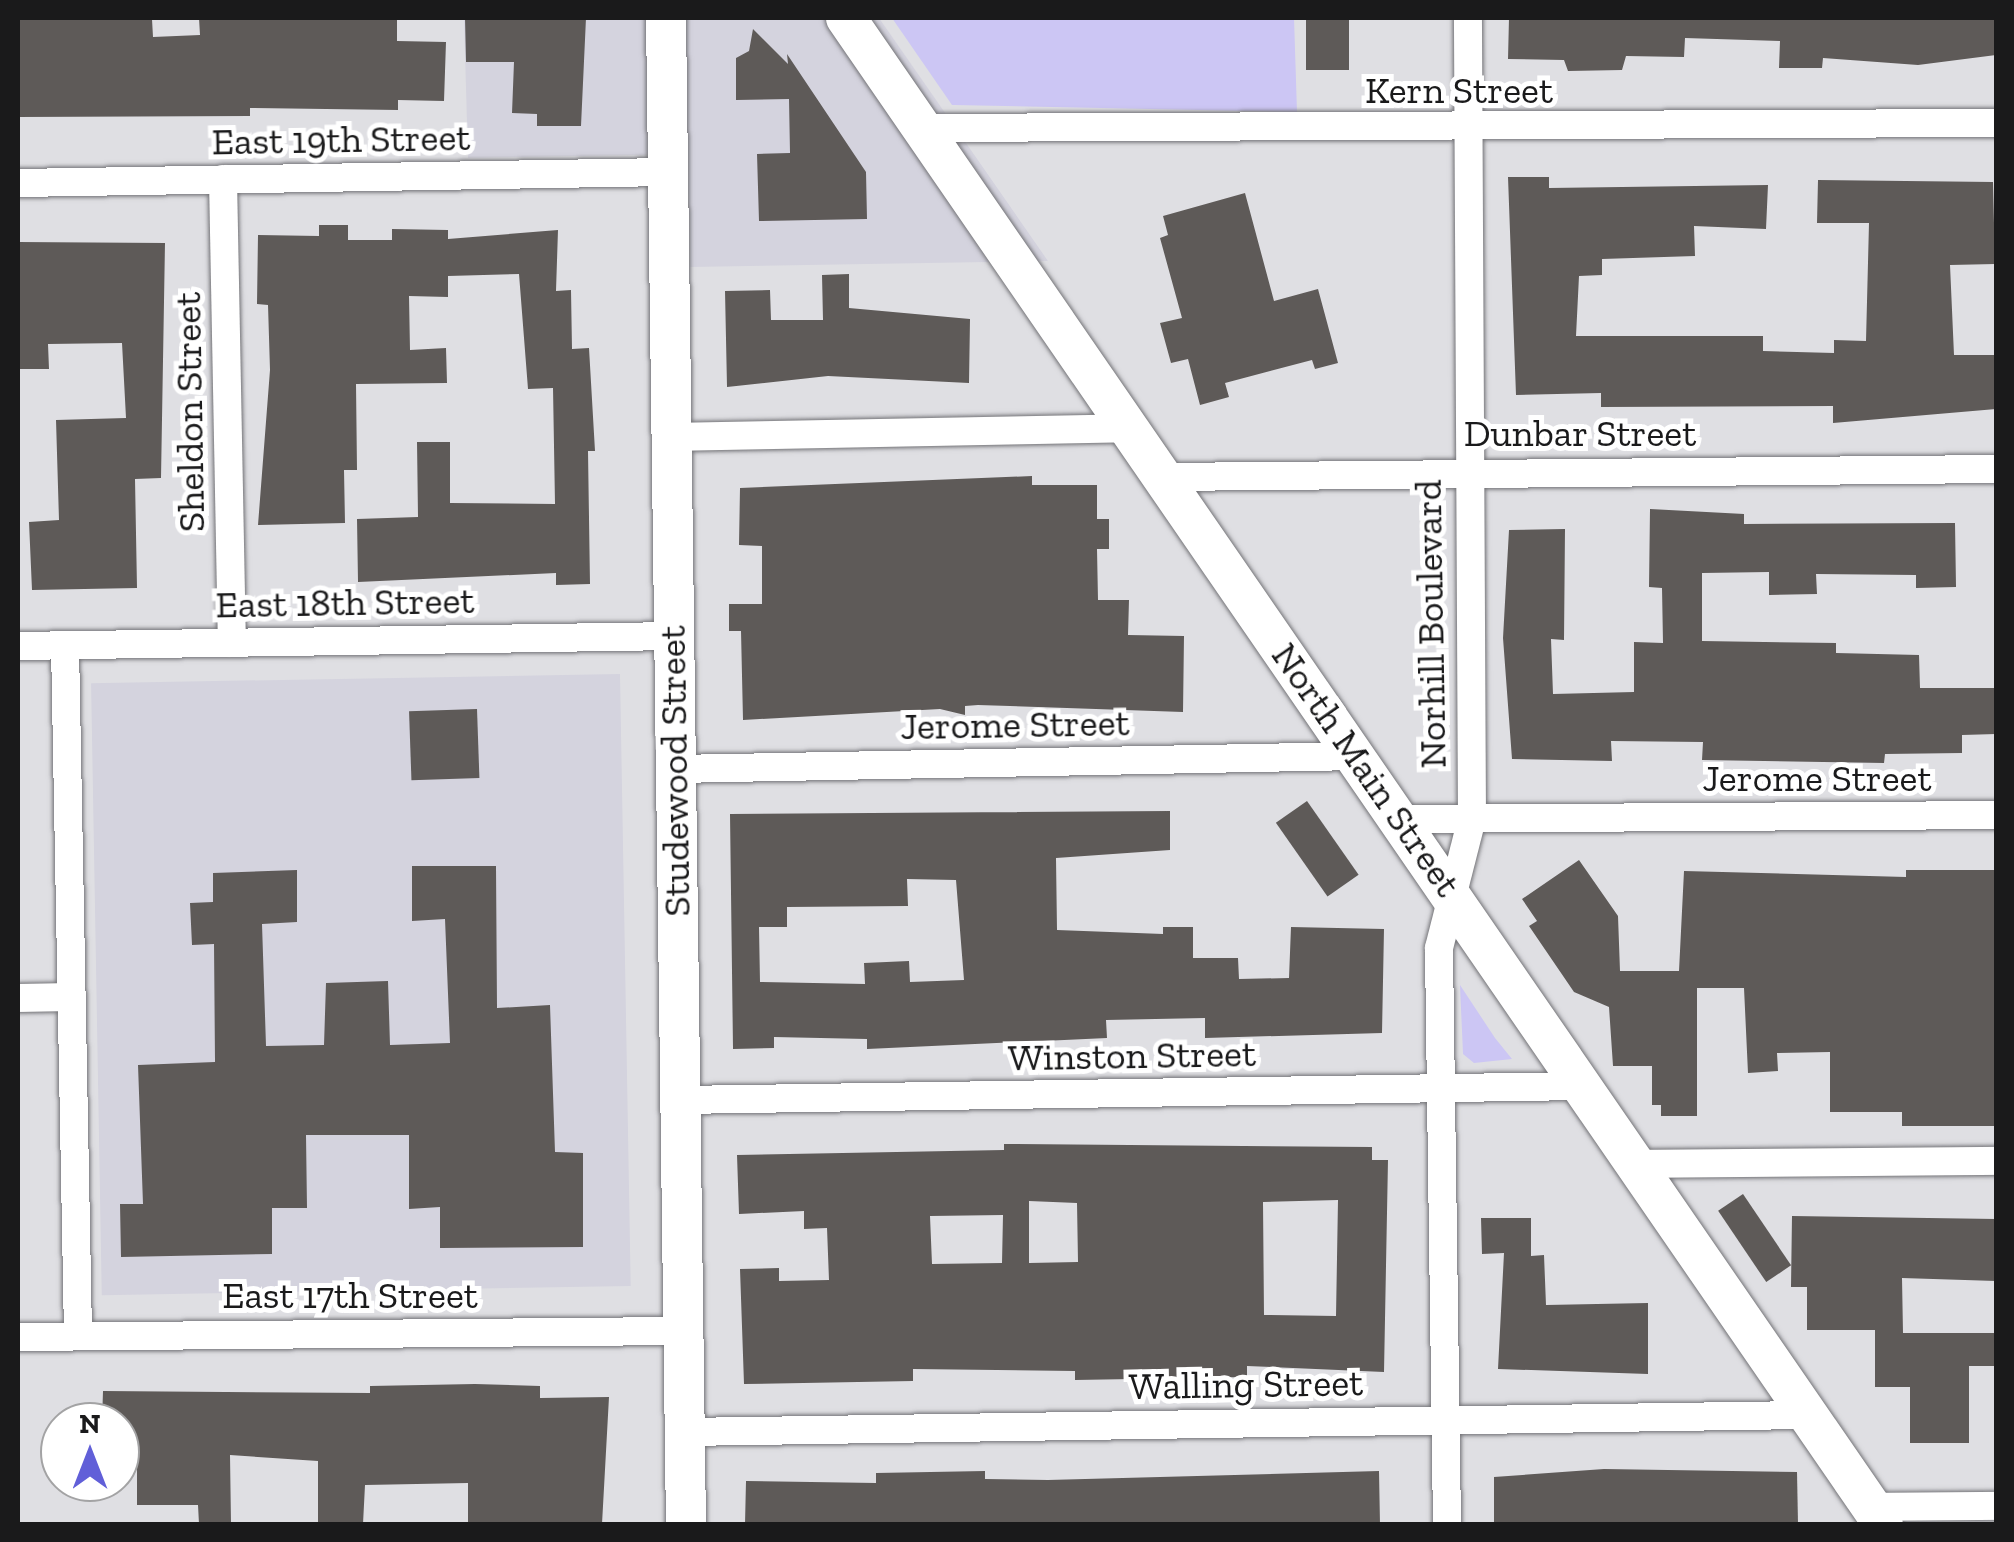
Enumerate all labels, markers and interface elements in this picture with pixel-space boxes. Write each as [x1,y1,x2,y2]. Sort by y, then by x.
street label: Kern Street [1365,68,1553,114]
street label: East 19th Street [211,115,471,165]
street label: Sheldon Street [165,291,215,533]
street label: Dunbar Street [1463,411,1697,457]
street label: Norhill Boulevard [1406,479,1456,769]
street label: East 18th Street [215,578,475,628]
street label: Studewood Street [650,625,700,917]
street label: North Main Street [1261,634,1471,906]
street label: Jerome Street [900,700,1130,750]
street label: Jerome Street [1702,756,1932,802]
street label: Winston Street [1008,1031,1256,1081]
street label: East 17th Street [222,1273,478,1319]
street label: Walling Street [1128,1360,1364,1410]
north arrow [40,1402,140,1502]
text: N [79,1407,101,1440]

